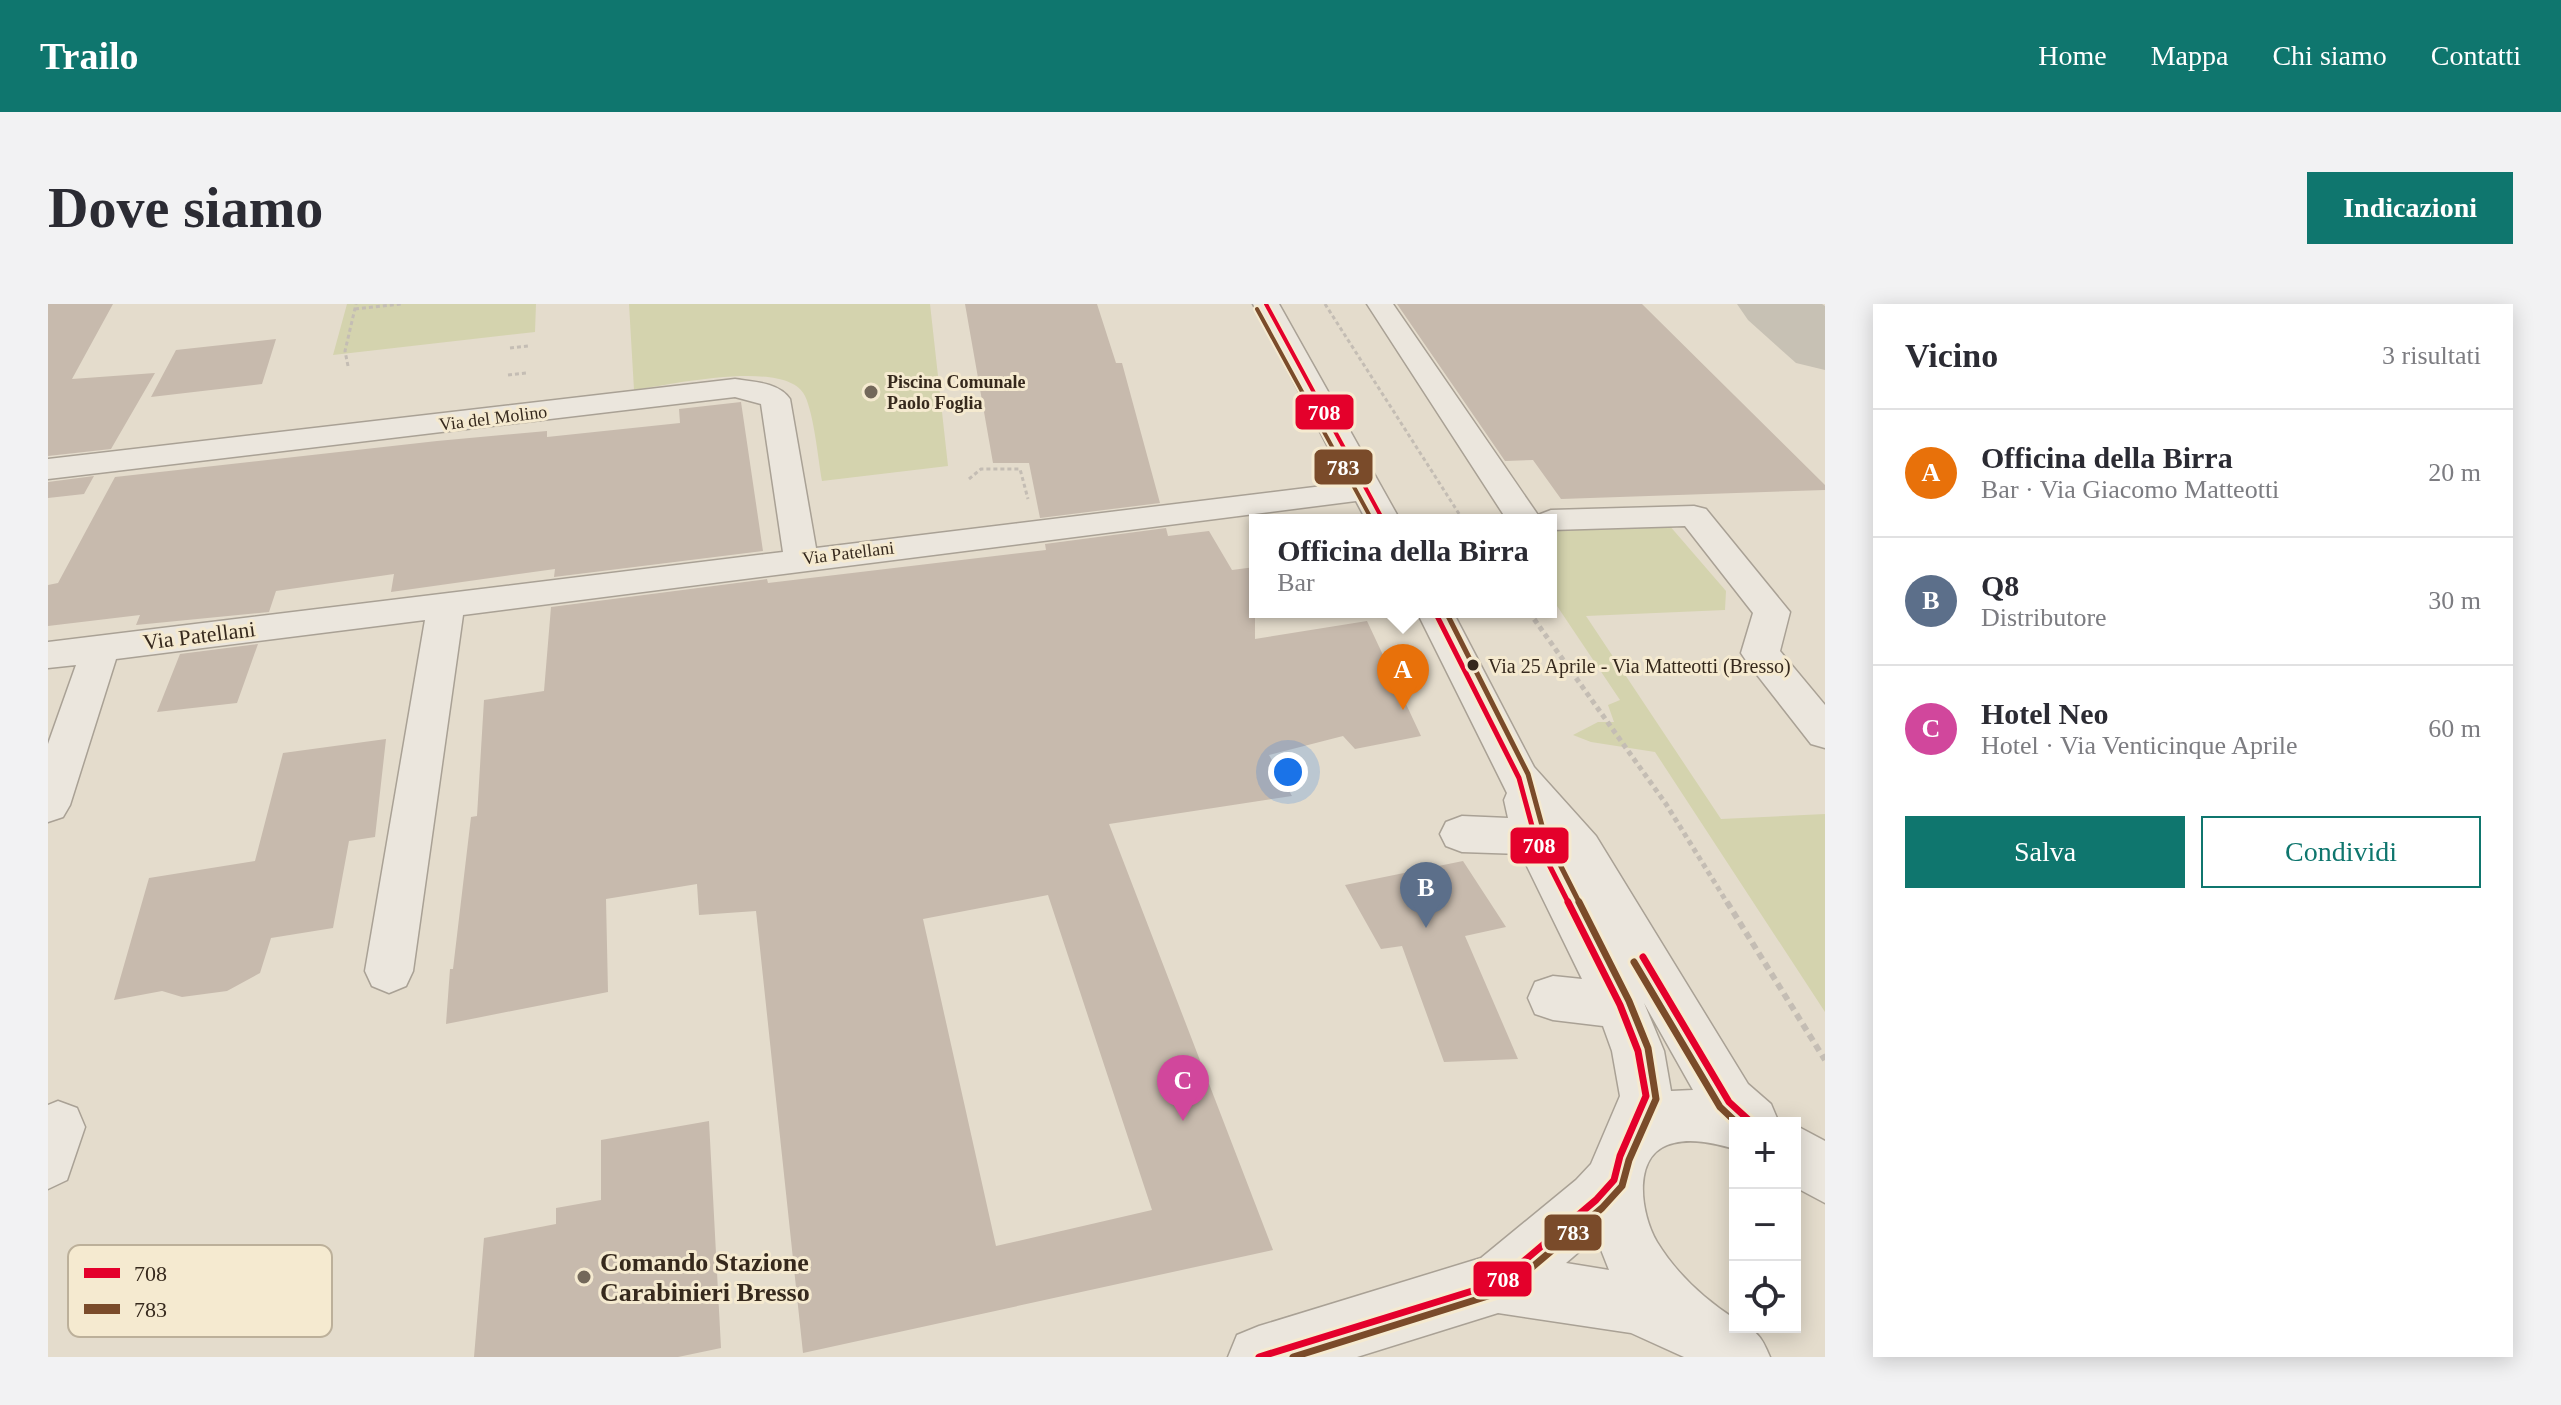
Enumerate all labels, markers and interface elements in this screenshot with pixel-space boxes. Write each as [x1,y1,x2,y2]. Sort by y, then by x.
text: Trailo [40,35,139,77]
text: Home [2038,40,2107,71]
text: Mappa [2151,40,2228,71]
text: Chi siamo [2272,40,2387,71]
text: Contatti [2431,40,2521,71]
button: Indicazioni [2307,172,2513,244]
text: Dove siamo [48,177,323,239]
text: Vicino [1905,337,1998,374]
text: 3 risultati [2382,341,2481,370]
place label: Piscina Comunale Paolo Foglia [887,372,1026,413]
marker: Piscina Comunale Paolo Foglia [862,383,880,401]
line badge: 708 [1294,393,1355,431]
text: 708 [1308,400,1341,425]
street label: Via del Molino [438,401,548,435]
text: Officina della Birra [1981,441,2233,474]
line badge: 783 [1313,448,1374,486]
text: 783 [1327,455,1360,480]
text: A [1922,458,1940,487]
text: 20 m [2428,458,2481,487]
text: Bar · Via Giacomo Matteotti [1981,475,2279,504]
popup [1249,514,1557,618]
text: Officina della Birra [1277,534,1529,567]
street label: Via Patellani [801,537,895,569]
text: Bar [1277,568,1315,597]
text: Q8 [1981,569,2019,602]
text: B [1922,586,1940,615]
text: 30 m [2428,586,2481,615]
text: Distributore [1981,603,2107,632]
street label: Via Patellani [141,616,257,655]
pin: A [1377,644,1429,710]
place label: Via 25 Aprile - Via Matteotti (Bresso) [1488,655,1791,678]
marker: Via 25 Aprile - Via Matteotti (Bresso) [1465,657,1481,673]
text: Hotel Neo [1981,697,2108,730]
text: C [1922,714,1940,743]
text: 60 m [2428,714,2481,743]
text: Hotel · Via Venticinque Aprile [1981,731,2298,760]
your location [1268,752,1308,792]
button: Salva [1905,816,2185,888]
button: Condividi [2201,816,2481,888]
line badge: 708 [1509,826,1570,865]
text: 708 [1523,833,1556,858]
pin: B [1400,862,1452,928]
pin: C [1157,1055,1209,1121]
map controls [1729,1117,1801,1333]
button: + [1729,1117,1801,1189]
button: − [1729,1189,1801,1261]
line badge: 783 [1543,1213,1603,1252]
text: 783 [1557,1220,1590,1245]
legend [68,1245,332,1337]
place label: Comando Stazione Carabinieri Bresso [600,1248,810,1307]
line badge: 708 [1472,1260,1533,1298]
text: 708 [134,1261,167,1286]
button: locate [1729,1261,1801,1333]
text: 708 [1487,1267,1520,1292]
marker: Comando Stazione Carabinieri Bresso [575,1268,593,1286]
text: 783 [134,1297,167,1322]

